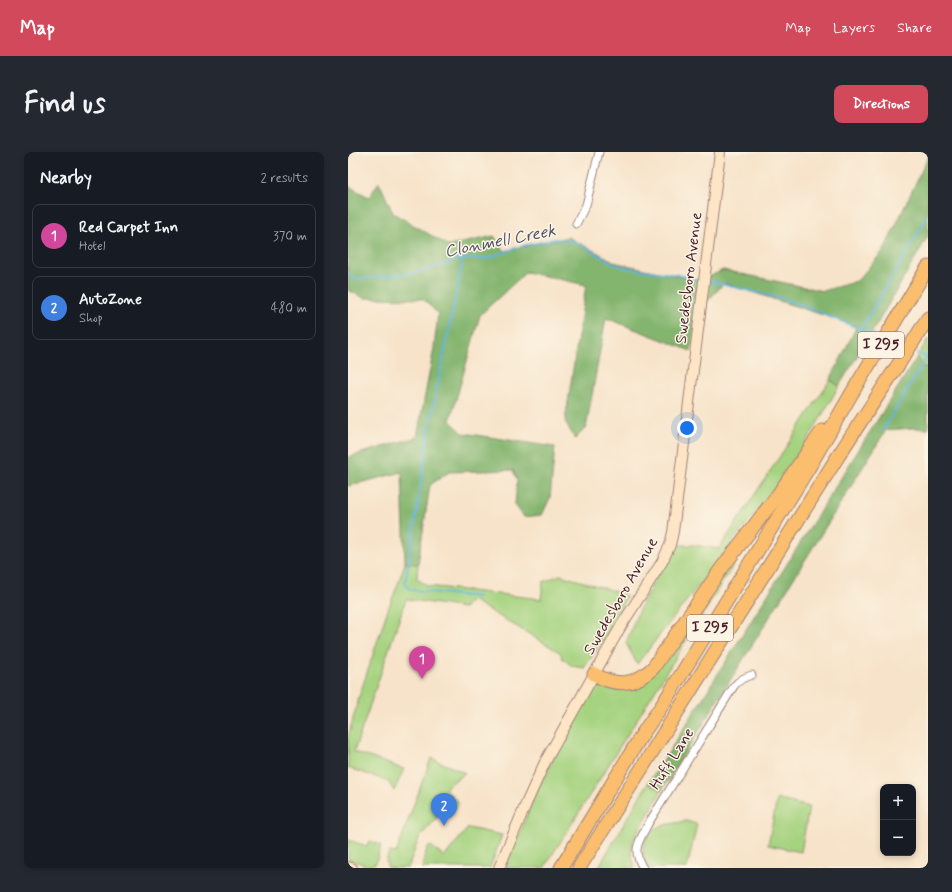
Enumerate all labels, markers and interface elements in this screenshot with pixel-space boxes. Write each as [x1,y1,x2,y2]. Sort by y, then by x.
text: Map [20,16,55,41]
text: Map [785,19,811,37]
text: Layers [833,19,875,37]
text: Share [897,19,932,37]
button: Directions [834,85,928,123]
text: Find us [24,86,105,123]
text: Nearby [40,167,92,189]
text: 2 results [261,170,308,187]
street label: Swedesboro Avenue [670,211,708,345]
text: Red Carpet Inn [79,218,178,238]
water label: Clonmell Creek [443,219,558,263]
text: 1 [51,228,57,245]
text: 370 m [273,228,307,245]
text: Hotel [79,238,105,255]
text: AutoZone [79,290,142,310]
text: 2 [51,300,57,317]
text: 480 m [271,300,307,317]
text: Shop [79,310,103,327]
road number: I 295 [858,332,904,358]
your location [677,418,697,438]
street label: Swedesboro Avenue [579,533,663,659]
road number: I 295 [687,615,733,641]
pin: 1 [409,646,435,679]
street label: Huff Lane [645,724,699,794]
map controls [880,784,916,856]
button: + [880,784,916,820]
pin: 2 [431,793,457,826]
button: − [880,820,916,856]

